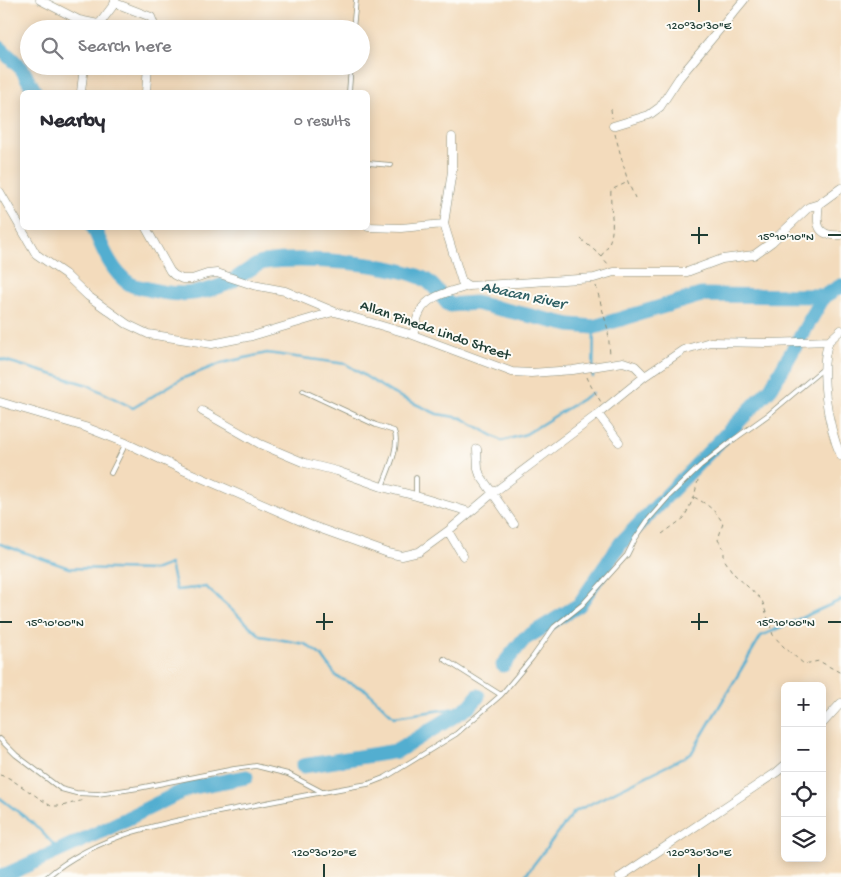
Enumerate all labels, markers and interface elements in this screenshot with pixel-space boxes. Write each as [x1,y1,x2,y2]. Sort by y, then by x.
search box [20,20,370,75]
text: 120°30'30"E [666,20,732,34]
icon: search [38,34,66,62]
text: Search here [78,36,172,59]
text: Nearby [40,110,105,135]
text: 0 results [294,113,350,132]
text: 15°10'10"N [757,231,814,245]
water label: Abacan River [479,279,570,316]
street label: Allan Pineda Lindo Street [358,297,514,366]
text: 15°10'00"N [25,617,84,631]
text: 15°10'00"N [756,617,815,631]
map controls [781,682,826,862]
button: + [781,682,826,727]
button: − [781,727,826,772]
button: locate [781,772,826,817]
button: layers [781,817,826,862]
text: 120°30'20"E [291,847,357,861]
text: 120°30'30"E [666,847,732,861]

